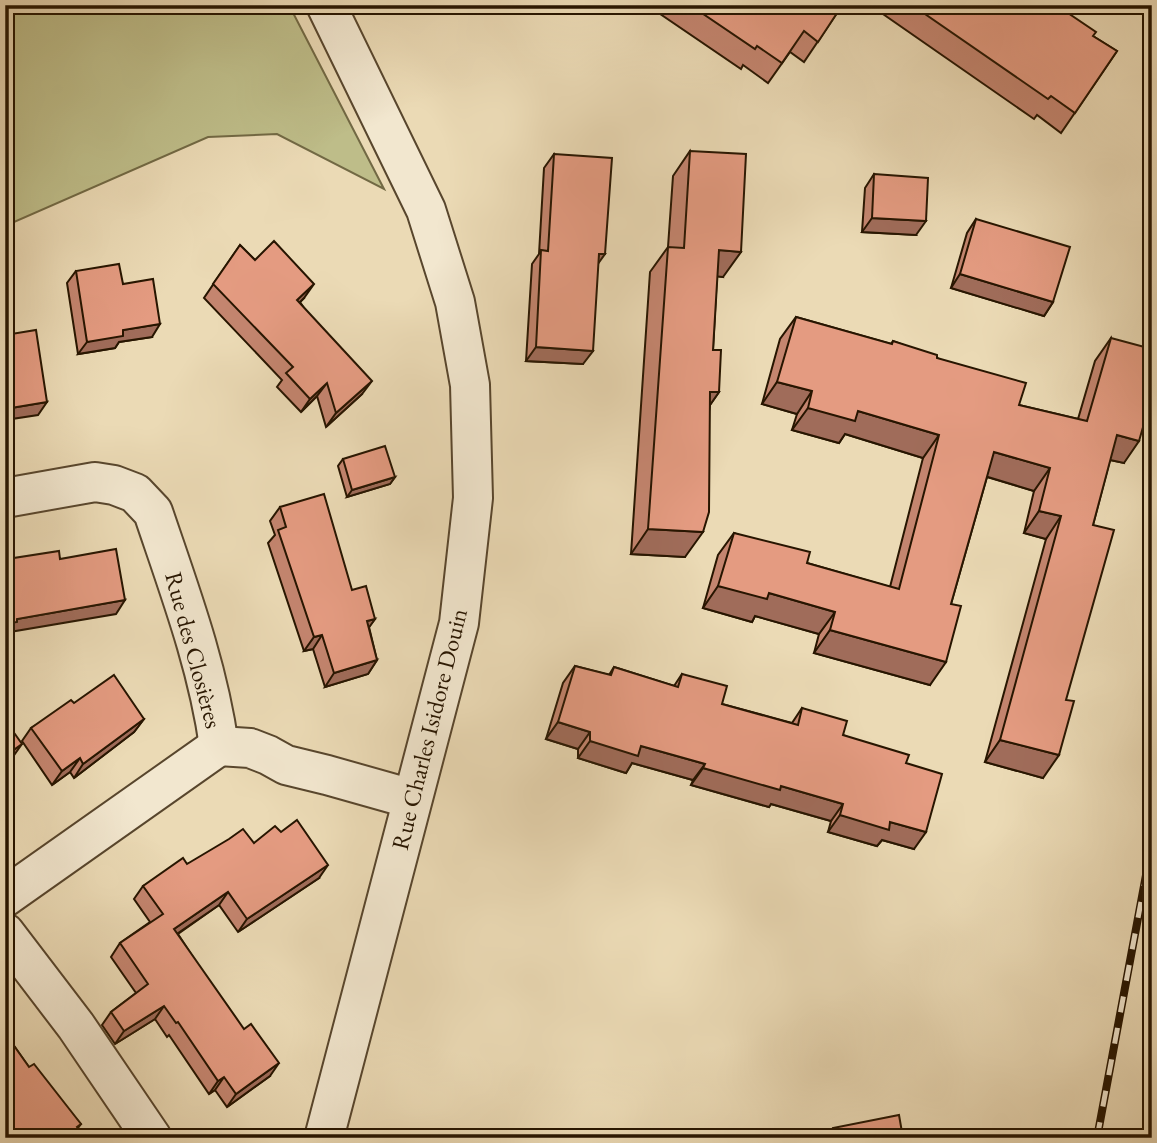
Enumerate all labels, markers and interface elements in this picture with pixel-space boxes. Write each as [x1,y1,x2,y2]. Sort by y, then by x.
street label: Rue des Closières [158,568,230,732]
street label: Rue Charles Isidore Douin [384,605,474,853]

